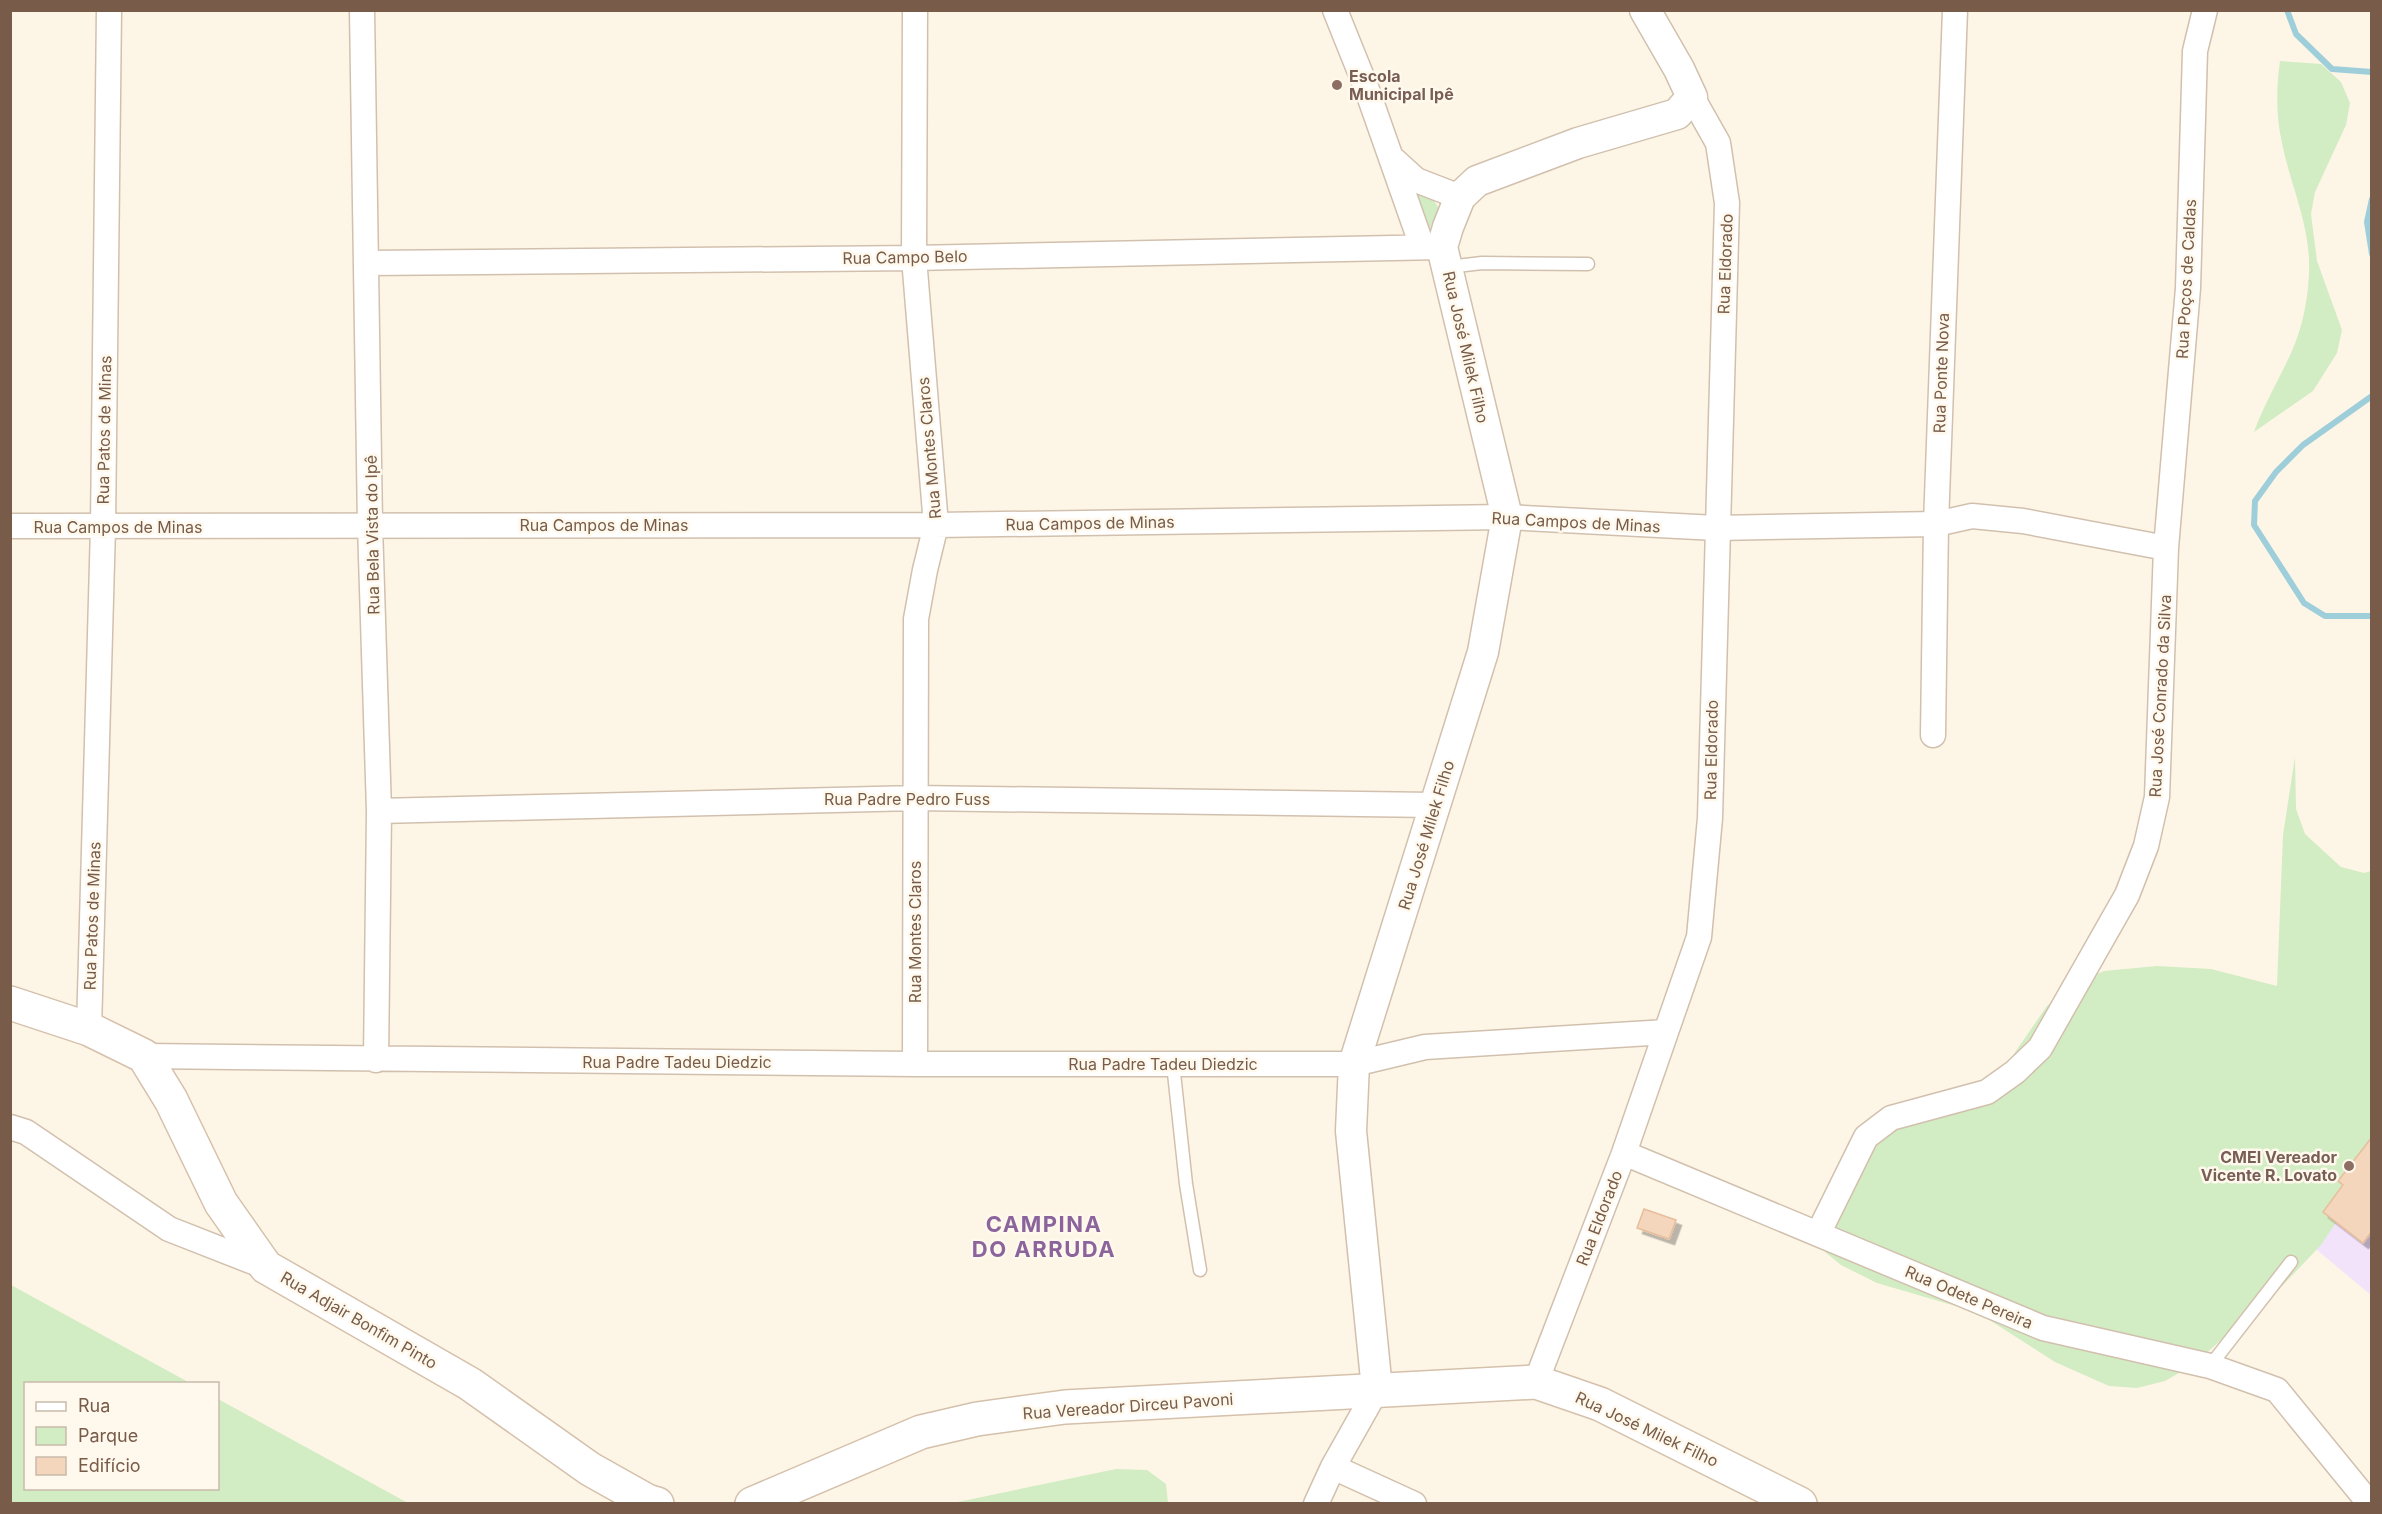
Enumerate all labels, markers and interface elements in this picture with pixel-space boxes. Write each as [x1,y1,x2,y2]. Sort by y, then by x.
place label: Escola Municipal Ipê [1349,66,1454,104]
marker: Escola Municipal Ipê [1330,78,1344,92]
street label: Rua Poços de Caldas [2172,199,2200,359]
street label: Rua Eldorado [1713,213,1737,315]
street label: Rua Campo Belo [842,246,968,268]
street label: Rua José Milek Filho [1439,269,1493,425]
street label: Rua Ponte Nova [1929,312,1953,434]
street label: Rua Patos de Minas [93,355,115,505]
street label: Rua Montes Claros [913,376,945,520]
street label: Rua Bela Vista do Ipê [361,455,383,615]
street label: Rua Campos de Minas [1491,508,1661,536]
street label: Rua Campos de Minas [1005,512,1175,534]
street label: Rua Campos de Minas [519,515,689,535]
street label: Rua Campos de Minas [33,517,203,537]
street label: Rua José Conrado da Silva [2145,594,2175,798]
street label: Rua Eldorado [1700,700,1722,800]
street label: Rua José Milek Filho [1394,758,1458,912]
street label: Rua Padre Pedro Fuss [824,789,990,809]
street label: Rua Patos de Minas [79,841,105,991]
street label: Rua Montes Claros [905,861,925,1003]
street label: Rua Padre Tadeu Diedzic [582,1052,772,1072]
street label: Rua Padre Tadeu Diedzic [1068,1054,1258,1074]
place label: CMEI Vereador Vicente R. Lovato [2201,1147,2337,1185]
marker: CMEI Vereador Vicente R. Lovato [2342,1159,2356,1173]
street label: Rua Eldorado [1572,1167,1626,1269]
district label: CAMPINA DO ARRUDA [972,1211,1116,1262]
street label: Rua Odete Pereira [1902,1261,2036,1333]
street label: Rua Adjair Bonfim Pinto [277,1267,441,1373]
legend [24,1382,219,1490]
street label: Rua José Milek Filho [1572,1387,1722,1471]
street label: Rua Vereador Dirceu Pavoni [1022,1389,1234,1423]
text: Rua [78,1395,110,1416]
text: Parque [78,1425,138,1446]
text: Edifício [78,1455,141,1476]

